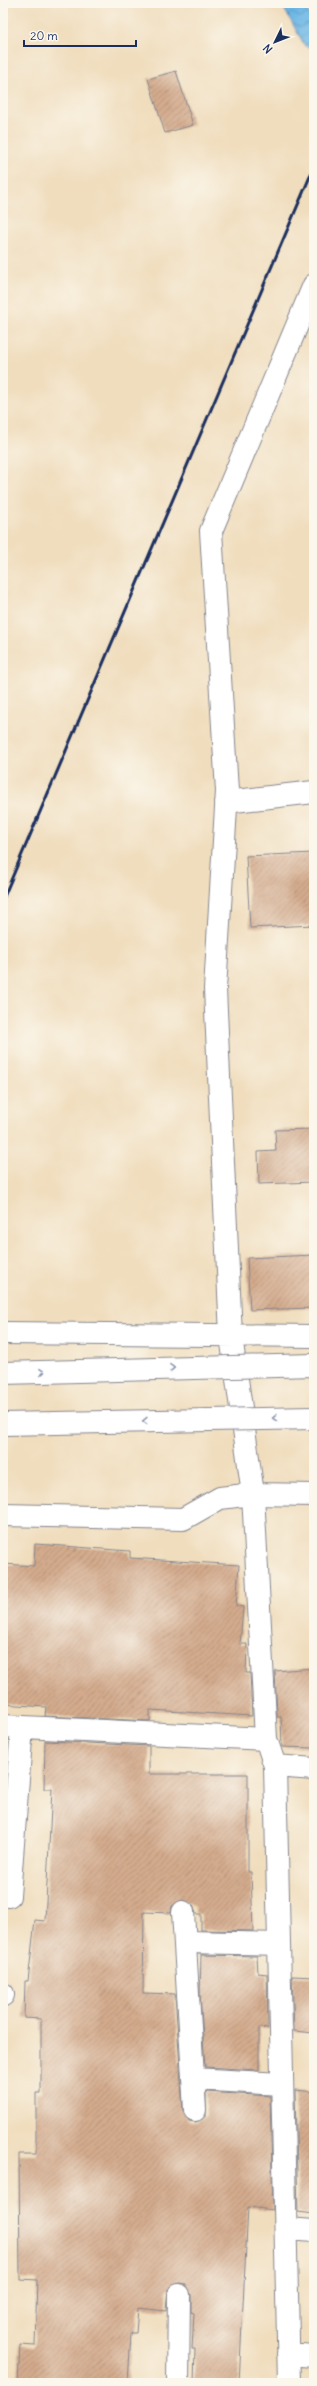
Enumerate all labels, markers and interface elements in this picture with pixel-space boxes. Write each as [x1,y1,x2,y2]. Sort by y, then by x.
scale bar [24,22,136,48]
north arrow [255,22,295,62]
text: 20 m [30,28,58,43]
text: N [260,41,275,56]
one-way arrow [169,1363,175,1372]
one-way arrow [39,1368,45,1376]
one-way arrow [272,1414,278,1423]
one-way arrow [142,1417,148,1425]

